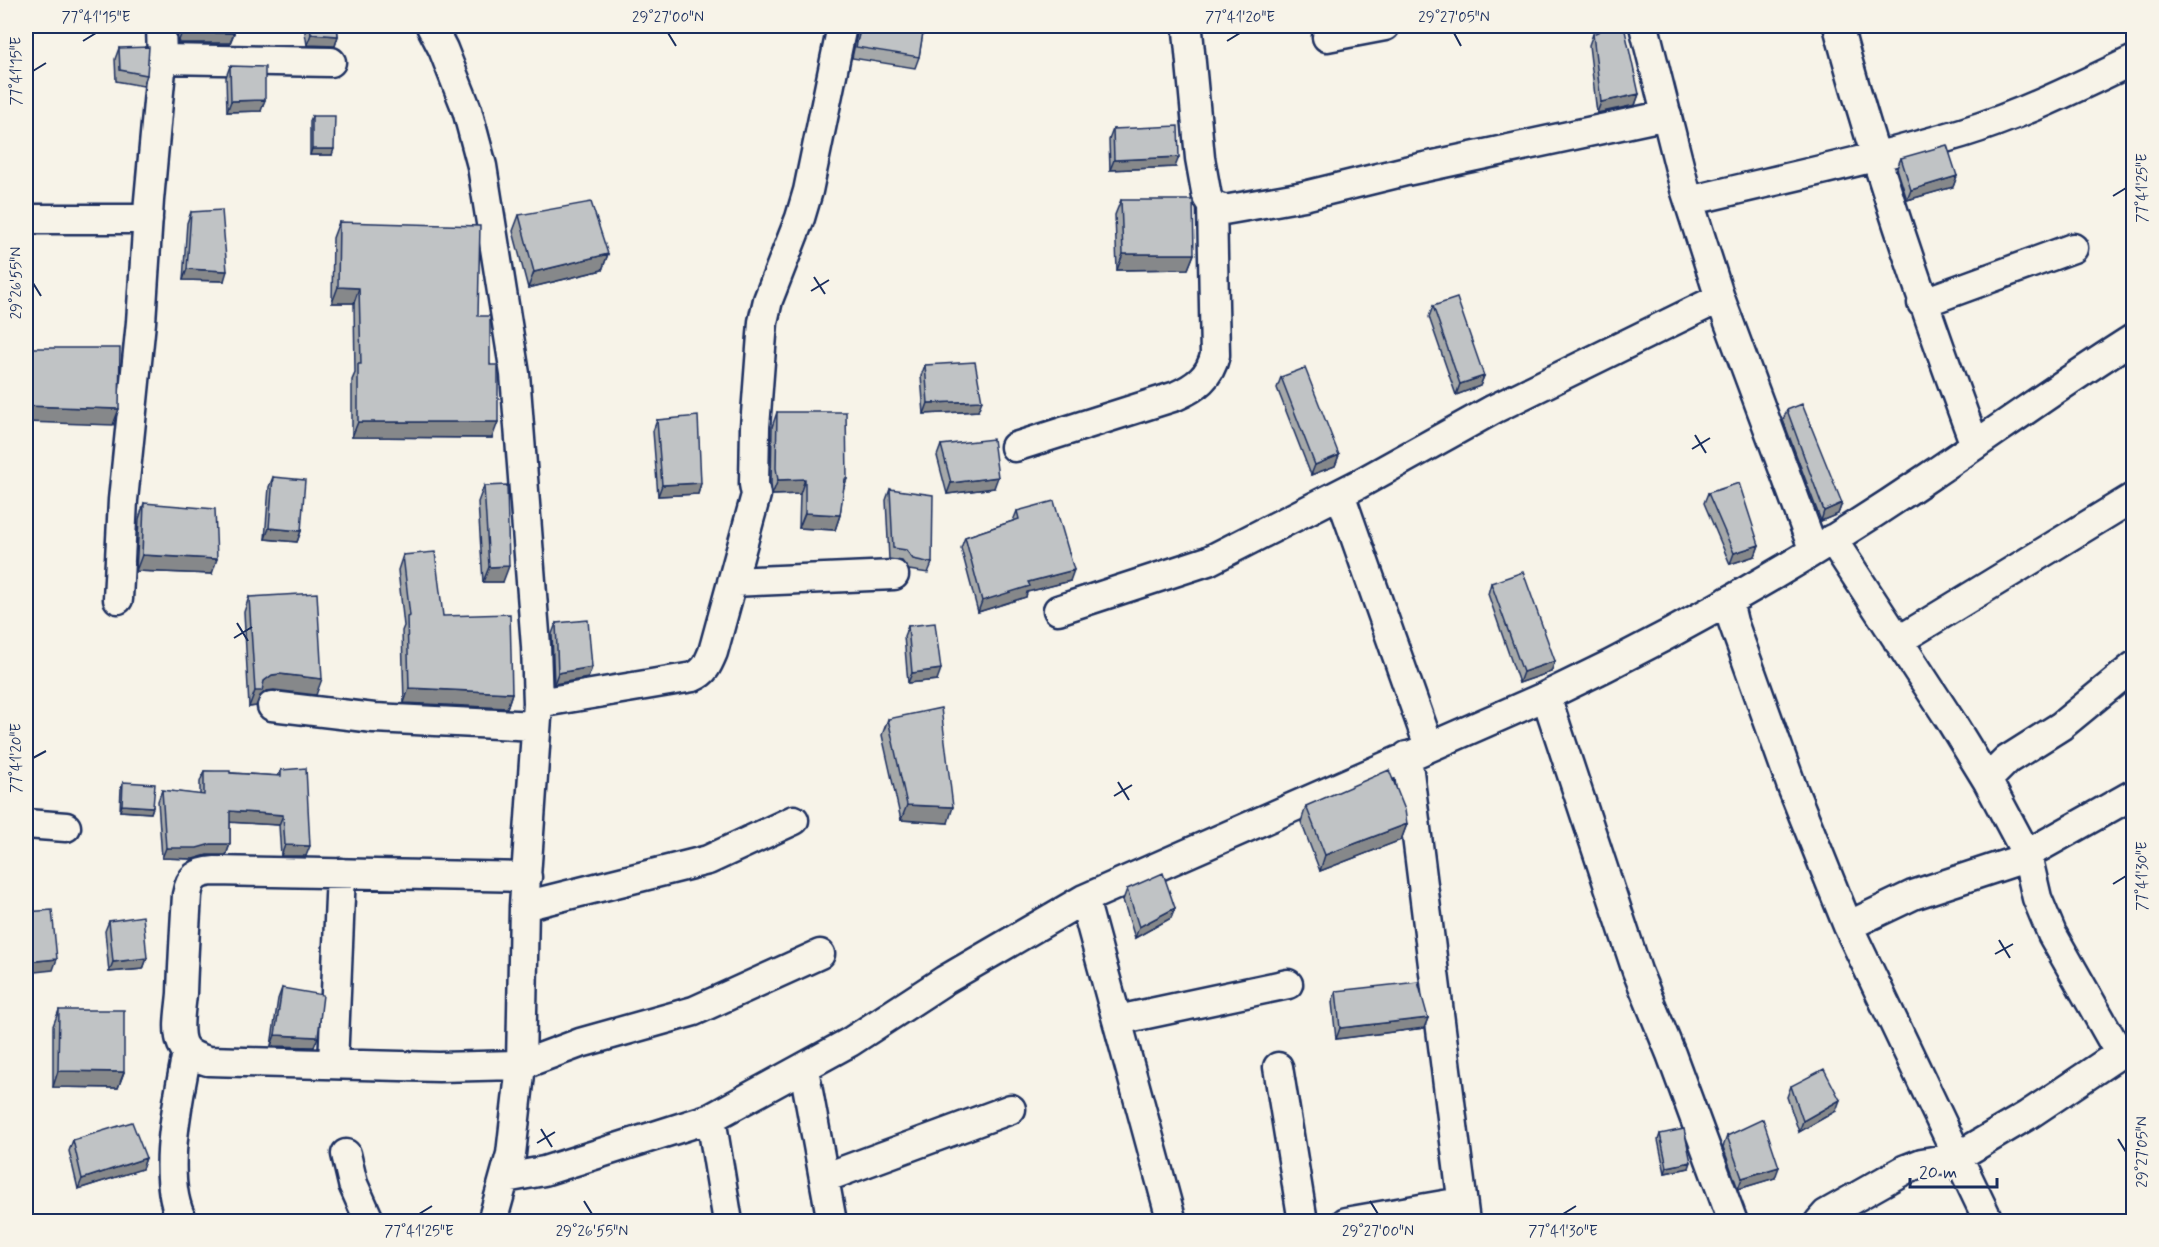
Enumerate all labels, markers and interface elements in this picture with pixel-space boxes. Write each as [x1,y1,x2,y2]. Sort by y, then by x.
text: 77°41'15"E [61,8,131,28]
text: 29°27'00"N [632,8,704,28]
text: 77°41'20"E [1205,8,1275,28]
text: 29°27'05"N [1418,8,1490,28]
text: 77°41'15"E [7,36,27,106]
text: 77°41'25"E [2133,153,2153,223]
text: 29°26'55"N [7,247,27,319]
text: 77°41'20"E [7,723,27,793]
text: 77°41'30"E [2133,841,2153,911]
text: 29°27'05"N [2133,1116,2153,1188]
scale bar [1910,1151,1997,1189]
text: 20 m [1919,1161,1957,1185]
text: 77°41'25"E [384,1222,454,1242]
text: 29°26'55"N [556,1222,628,1242]
text: 29°27'00"N [1342,1222,1414,1242]
text: 77°41'30"E [1528,1222,1598,1242]

